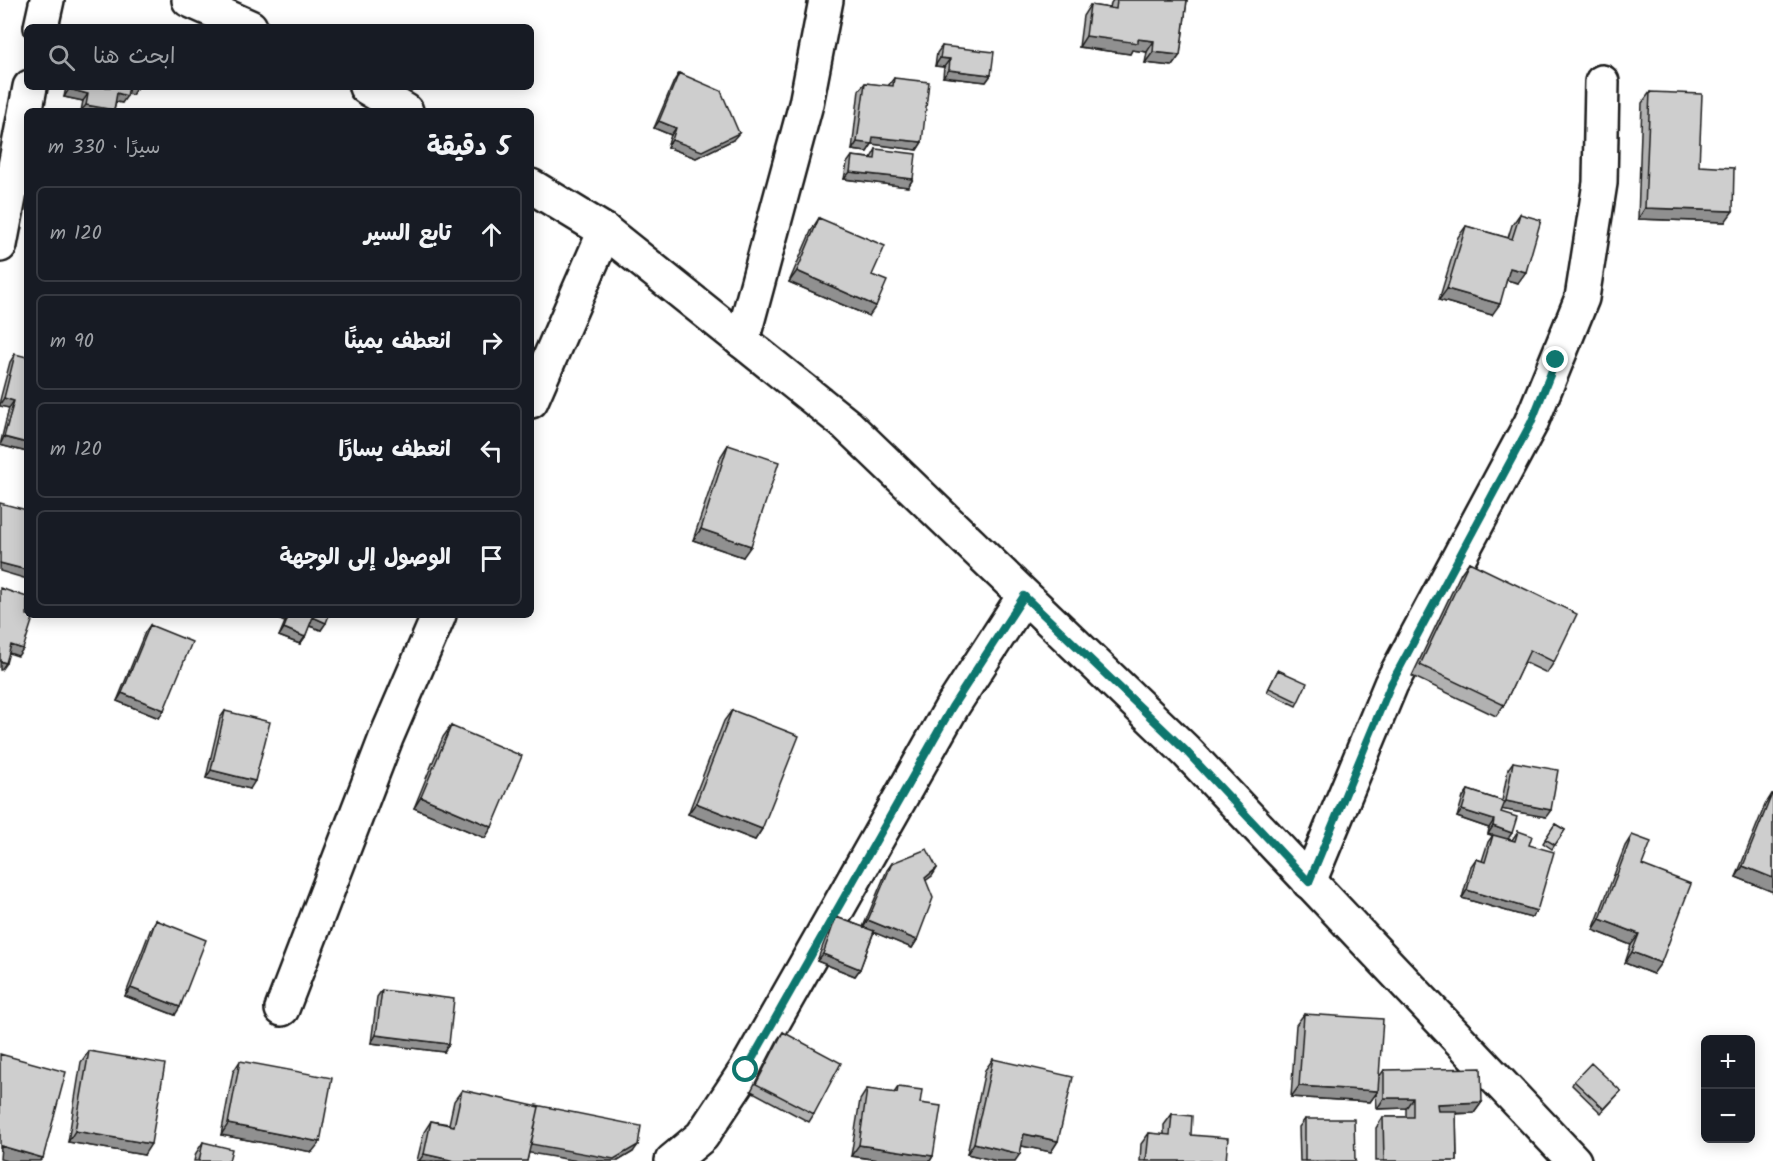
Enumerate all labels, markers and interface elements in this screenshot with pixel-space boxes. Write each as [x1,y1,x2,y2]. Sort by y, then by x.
search box [24,24,534,90]
text: ابحث هنا [93,40,175,75]
icon: search [45,41,78,74]
text: 5 دقيقة [427,127,510,169]
text: سيرًا · 330 m [48,132,160,164]
text: تابع السير [364,217,451,252]
text: 120 m [50,218,102,250]
icon: ahead [475,218,508,251]
text: انعطف يمينًا [344,325,451,360]
text: 90 m [50,326,94,358]
icon: right [475,326,508,359]
route end [1542,346,1568,372]
text: انعطف يسارًا [339,433,451,468]
text: 120 m [50,434,102,466]
icon: left [475,434,508,467]
text: الوصول إلى الوجهة [279,541,451,576]
icon: arrive [475,542,508,575]
map controls [1701,1035,1755,1143]
button: + [1701,1035,1755,1089]
route start [732,1056,758,1082]
button: − [1701,1089,1755,1143]

